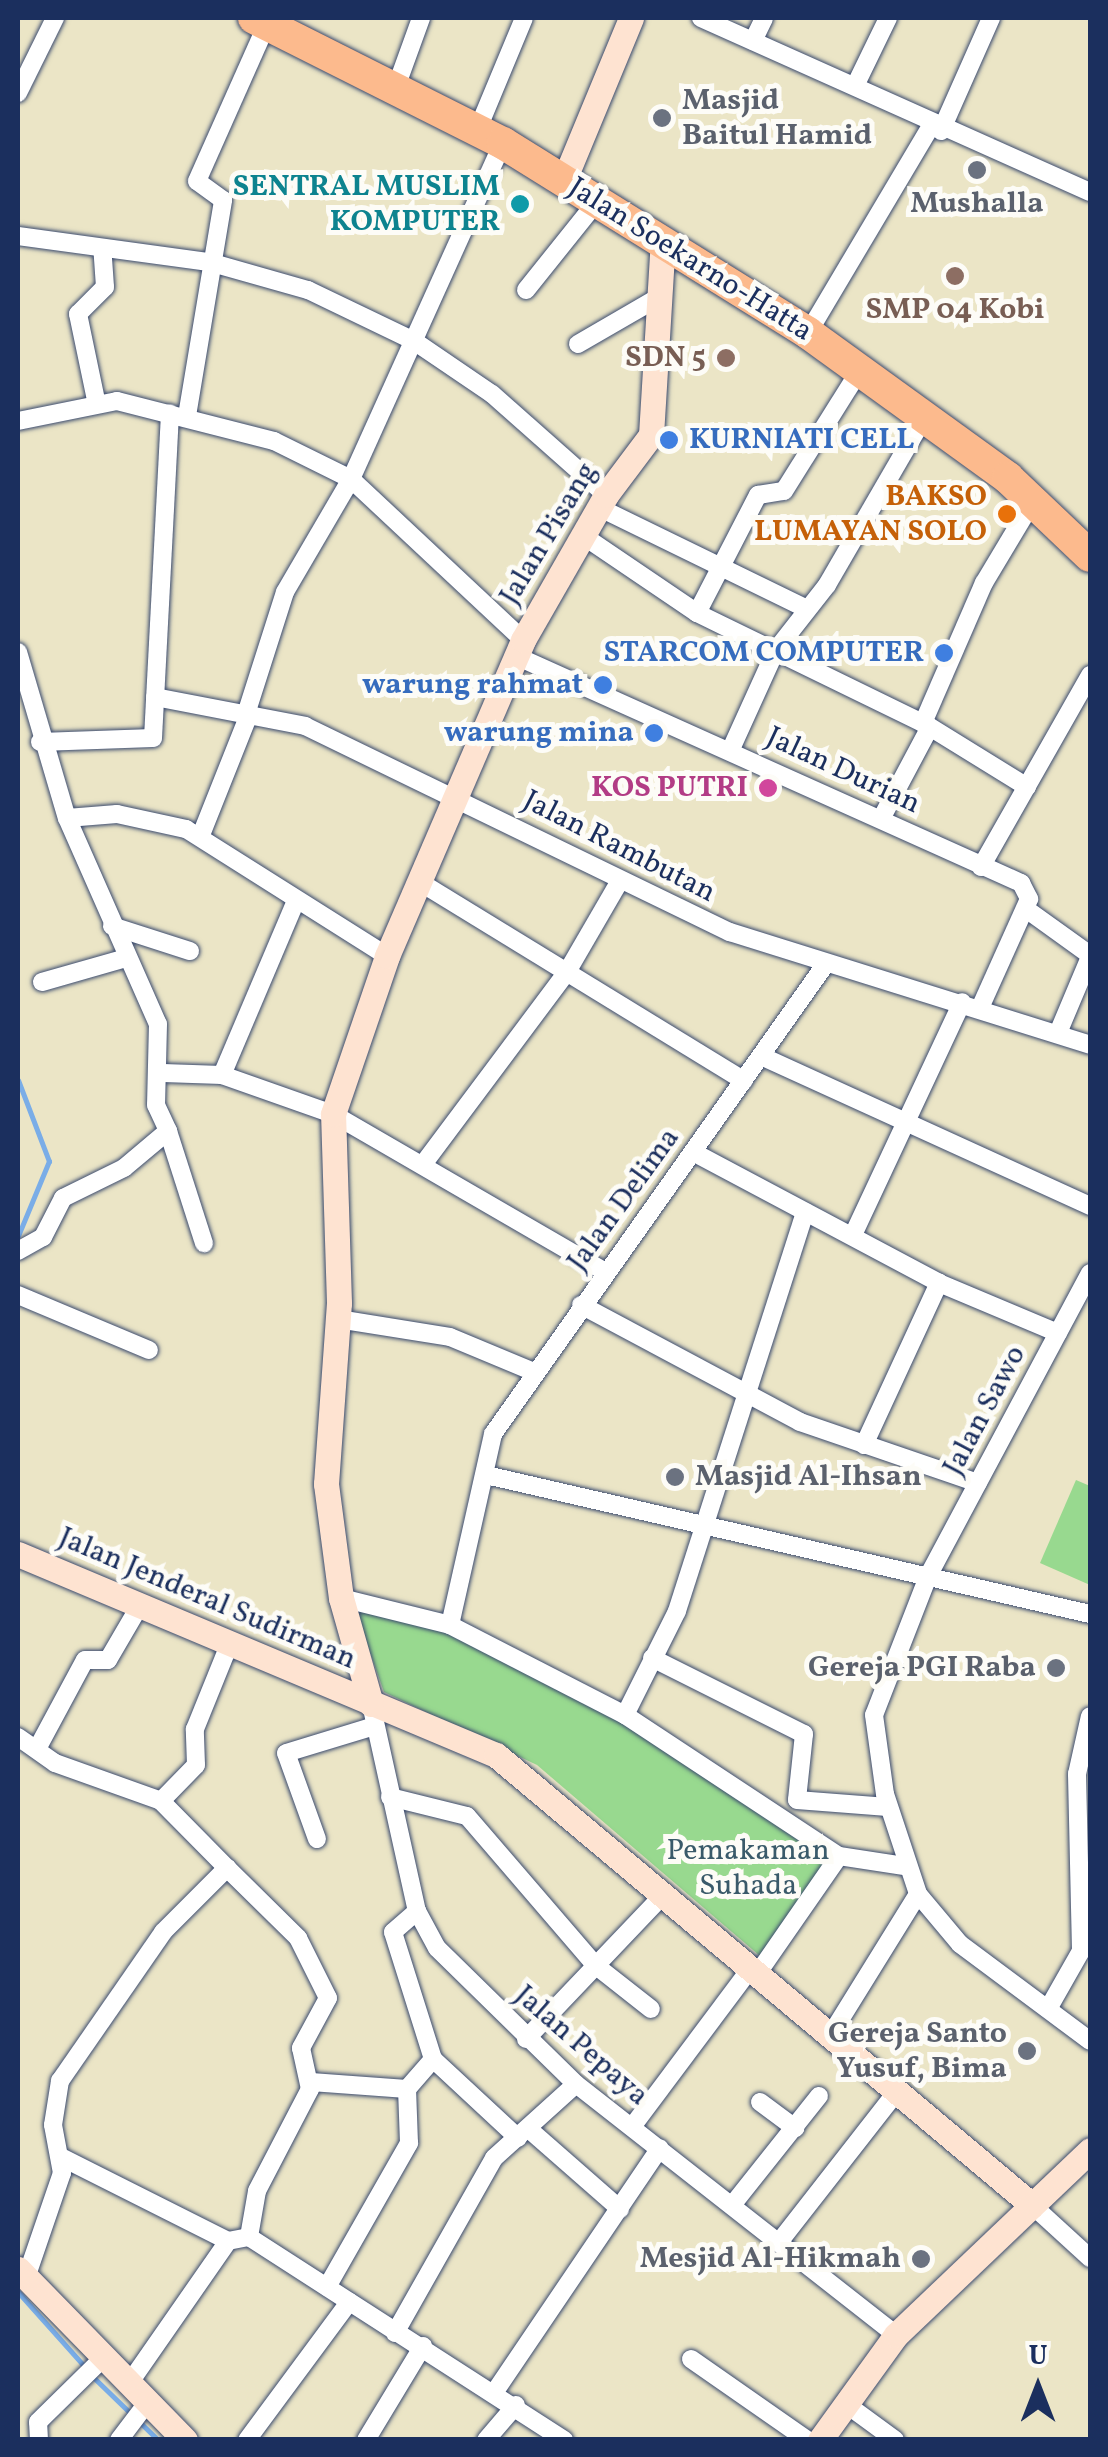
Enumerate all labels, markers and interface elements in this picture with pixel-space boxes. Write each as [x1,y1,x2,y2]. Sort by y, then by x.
place label: Masjid Baitul Hamid [682,83,872,154]
marker: Masjid Baitul Hamid [651,107,673,129]
marker: Mushalla [966,159,988,181]
place label: SENTRAL MUSLIM KOMPUTER [233,169,500,240]
street label: Jalan Soekarno-Hatta [561,170,819,350]
place label: Mushalla [910,186,1044,222]
marker: SENTRAL MUSLIM KOMPUTER [509,193,531,215]
marker: SMP 04 Kobi [944,265,966,287]
place label: SMP 04 Kobi [865,292,1045,328]
place label: SDN 5 [625,340,706,376]
marker: SDN 5 [715,347,737,369]
place label: KURNIATI CELL [689,422,914,458]
marker: KURNIATI CELL [658,429,680,451]
street label: Jalan Pisang [492,456,606,612]
place label: BAKSO LUMAYAN SOLO [754,479,987,550]
marker: BAKSO LUMAYAN SOLO [996,503,1018,525]
place label: STARCOM COMPUTER [604,635,924,671]
marker: STARCOM COMPUTER [933,642,955,664]
place label: warung rahmat [362,667,583,703]
marker: warung rahmat [592,674,614,696]
place label: warung mina [444,715,634,751]
street label: Jalan Durian [760,720,926,822]
marker: warung mina [643,722,665,744]
place label: KOS PUTRI [591,770,748,806]
marker: KOS PUTRI [757,777,779,799]
street label: Jalan Rambutan [517,783,721,911]
street label: Jalan Delima [560,1121,688,1279]
street label: Jalan Sawo [936,1340,1034,1482]
place label: Masjid Al-Ihsan [695,1459,922,1495]
marker: Masjid Al-Ihsan [664,1466,686,1488]
street label: Jalan Jenderal Sudirman [53,1520,361,1678]
place label: Gereja PGI Raba [808,1650,1036,1686]
marker: Gereja PGI Raba [1045,1657,1067,1679]
park label: Pemakaman Suhada [666,1833,830,1904]
street label: Jalan Pepaya [507,1978,655,2114]
place label: Gereja Santo Yusuf, Bima [828,2016,1007,2086]
marker: Gereja Santo Yusuf, Bima [1016,2040,1038,2062]
place label: Mesjid Al-Hikmah [640,2241,901,2277]
marker: Mesjid Al-Hikmah [910,2248,932,2270]
north arrow [988,2337,1088,2437]
text: U [1028,2337,1048,2376]

